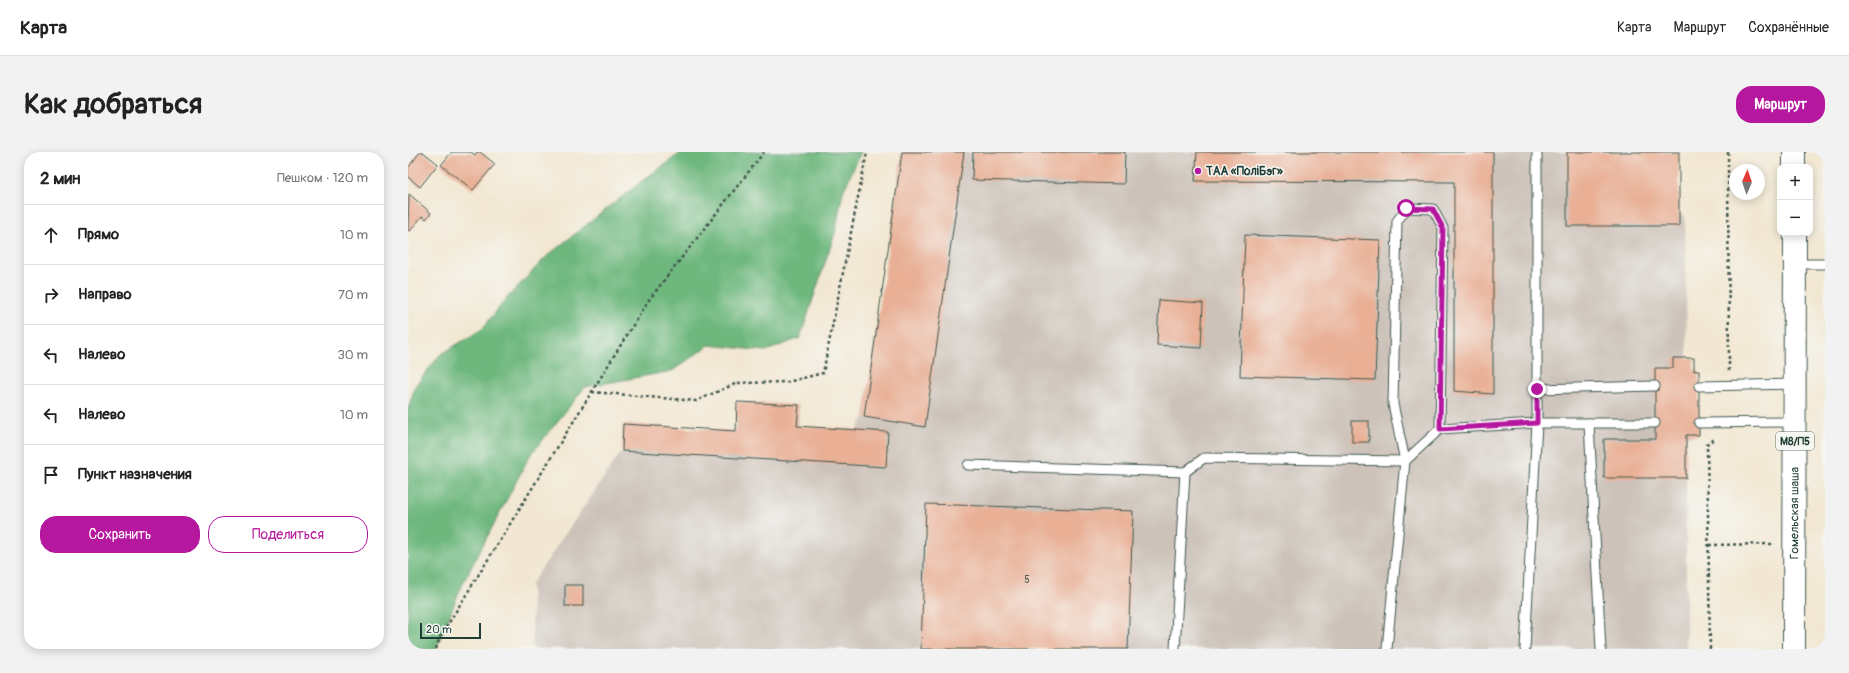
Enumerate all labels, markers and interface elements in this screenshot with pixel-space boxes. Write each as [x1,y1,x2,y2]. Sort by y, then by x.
text: Карта [20,16,67,40]
text: Карта [1617,19,1652,36]
text: Маршрут [1674,19,1726,36]
text: Сохранённые [1748,19,1829,36]
button: Маршрут [1736,86,1825,123]
text: Как добраться [24,87,202,122]
place label: ТАА «ПоліБэг» [1205,164,1284,179]
north arrow [1729,164,1765,200]
map controls [1777,164,1813,236]
button: + [1777,164,1813,200]
marker: ТАА «ПоліБэг» [1193,166,1203,176]
text: 2 мин [40,168,80,189]
text: Пешком · 120 m [277,170,368,186]
route start [1397,199,1415,217]
button: − [1777,200,1813,236]
icon: ahead [40,224,62,246]
text: Прямо [78,225,119,244]
text: 10 m [340,227,368,243]
icon: right [40,284,62,306]
text: Направо [78,285,132,304]
text: 70 m [338,287,368,303]
icon: left [40,344,62,366]
text: Налево [78,345,125,364]
text: 30 m [338,347,368,363]
route end [1528,380,1546,398]
icon: left [40,404,62,426]
text: Налево [78,405,125,424]
text: 10 m [340,407,368,423]
road number: М8/П5 [1776,432,1814,450]
icon: arrive [40,464,62,486]
text: Пункт назначения [78,465,192,484]
street label: Гомельская шаша [1787,466,1802,559]
button: Сохранить [40,516,200,553]
button: Поделиться [208,516,368,553]
house number: 5 [1024,574,1030,586]
scale bar [420,621,481,640]
text: 20 m [426,623,452,636]

